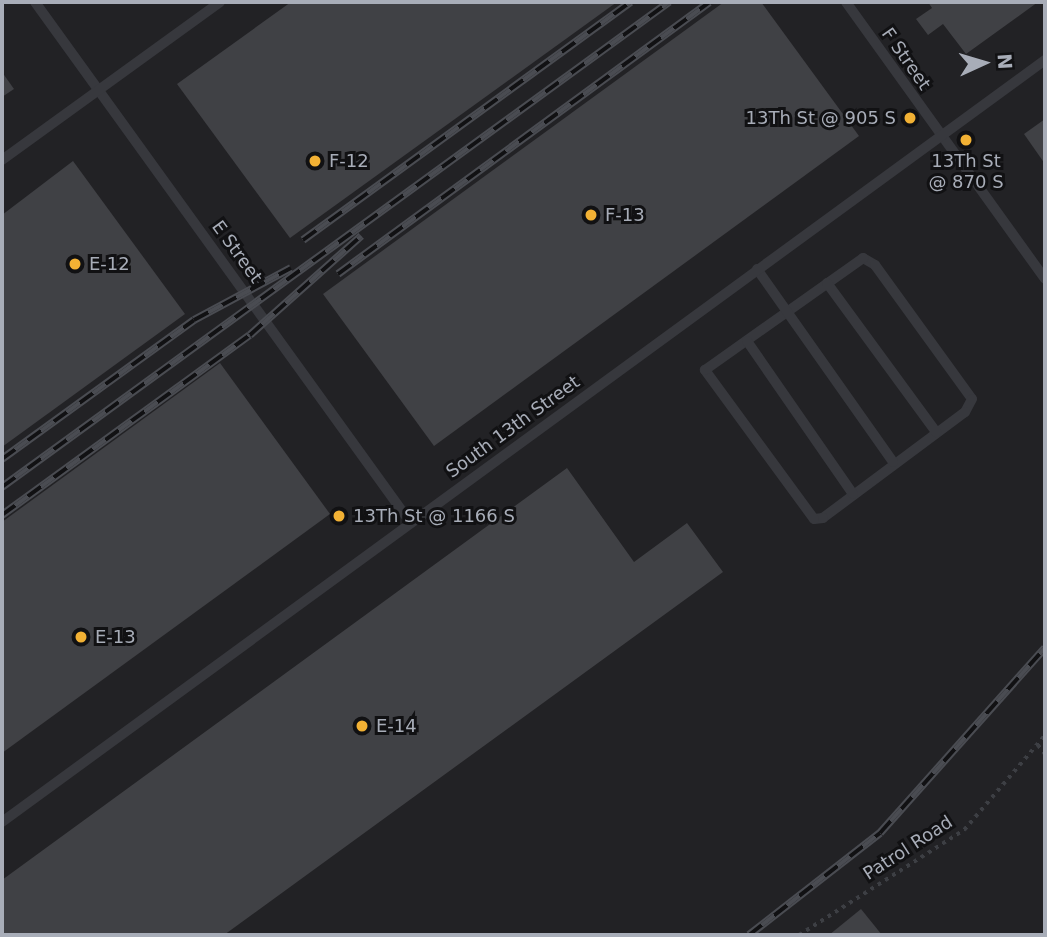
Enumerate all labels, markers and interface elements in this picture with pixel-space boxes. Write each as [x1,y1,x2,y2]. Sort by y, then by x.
street label: F Street [877,24,935,94]
north arrow [949,28,1019,98]
text: N [993,53,1016,70]
place label: 13Th St @ 905 S [746,107,896,129]
marker: 13Th St @ 905 S [902,110,918,126]
marker: 13Th St @ 870 S [958,132,974,148]
place label: F-12 [329,150,369,172]
place label: 13Th St @ 870 S [928,151,1004,194]
marker: F-12 [307,153,323,169]
place label: F-13 [605,204,645,226]
marker: F-13 [583,207,599,223]
street label: E Street [207,217,267,287]
place label: E-12 [89,253,130,275]
marker: E-12 [67,256,83,272]
street label: South 13th Street [442,371,584,483]
place label: 13Th St @ 1166 S [353,505,515,527]
marker: 13Th St @ 1166 S [331,508,347,524]
place label: E-13 [95,626,136,648]
marker: E-13 [73,629,89,645]
place label: E-14 [376,715,417,737]
marker: E-14 [354,718,370,734]
street label: Patrol Road [859,811,957,885]

